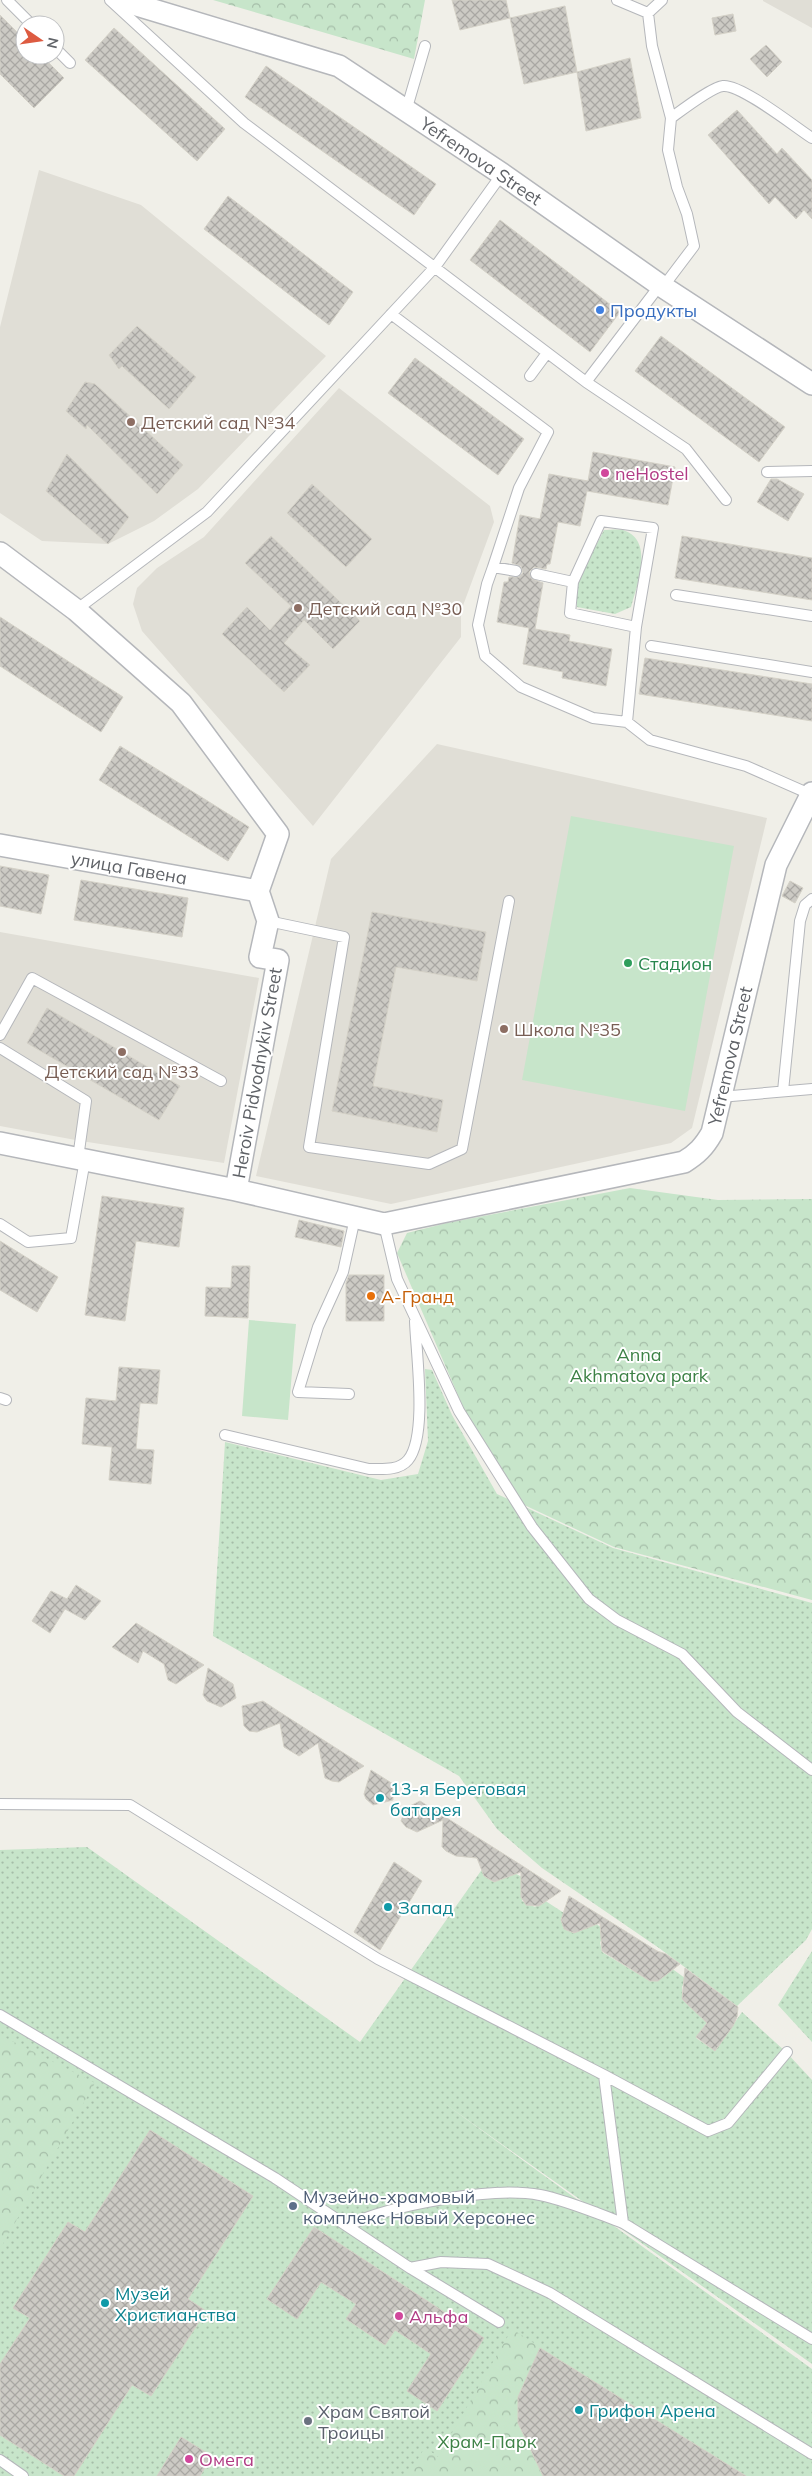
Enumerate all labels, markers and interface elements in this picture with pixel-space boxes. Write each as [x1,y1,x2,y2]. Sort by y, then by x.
north arrow [15,15,65,65]
text: N [43,36,63,50]
street label: Yefremova Street [415,111,546,210]
place label: Продукты [610,299,697,322]
marker: Продукты [594,304,606,316]
place label: Детский сад №34 [141,411,296,434]
marker: Детский сад №34 [125,416,137,428]
place label: neHostel [615,462,689,485]
marker: neHostel [599,467,611,479]
place label: Детский сад №30 [308,597,462,620]
marker: Детский сад №30 [292,602,304,614]
street label: улица Гавена [69,846,189,890]
place label: Стадион [638,952,712,975]
marker: Стадион [622,957,634,969]
street label: Heroiv Pidvodnykiv Street [227,966,287,1180]
street label: Yefremova Street [703,984,757,1129]
place label: Школа №35 [514,1018,621,1041]
marker: Школа №35 [498,1023,510,1035]
marker: Детский сад №33 [116,1046,128,1058]
place label: Детский сад №33 [45,1060,199,1083]
place label: А-Гранд [381,1285,454,1308]
marker: А-Гранд [365,1290,377,1302]
park label: Anna Akhmatova park [570,1343,709,1387]
place label: 13-я Береговая батарея [390,1777,526,1821]
marker: 13-я Береговая батарея [374,1792,386,1804]
place label: Запад [398,1896,453,1919]
marker: Запад [382,1901,394,1913]
place label: Музейно-храмовый комплекс Новый Херсонес [303,2185,535,2229]
marker: Музейно-храмовый комплекс Новый Херсонес [287,2200,299,2212]
place label: Музей Христианства [115,2282,236,2326]
marker: Музей Христианства [99,2297,111,2309]
place label: Альфа [409,2305,468,2328]
marker: Альфа [393,2310,405,2322]
place label: Грифон Арена [589,2399,716,2422]
place label: Храм Святой Троицы [318,2400,430,2444]
marker: Грифон Арена [573,2404,585,2416]
marker: Храм Святой Троицы [302,2415,314,2427]
park label: Храм-Парк [438,2430,537,2453]
place label: Омега [199,2448,254,2471]
marker: Омега [183,2453,195,2465]

